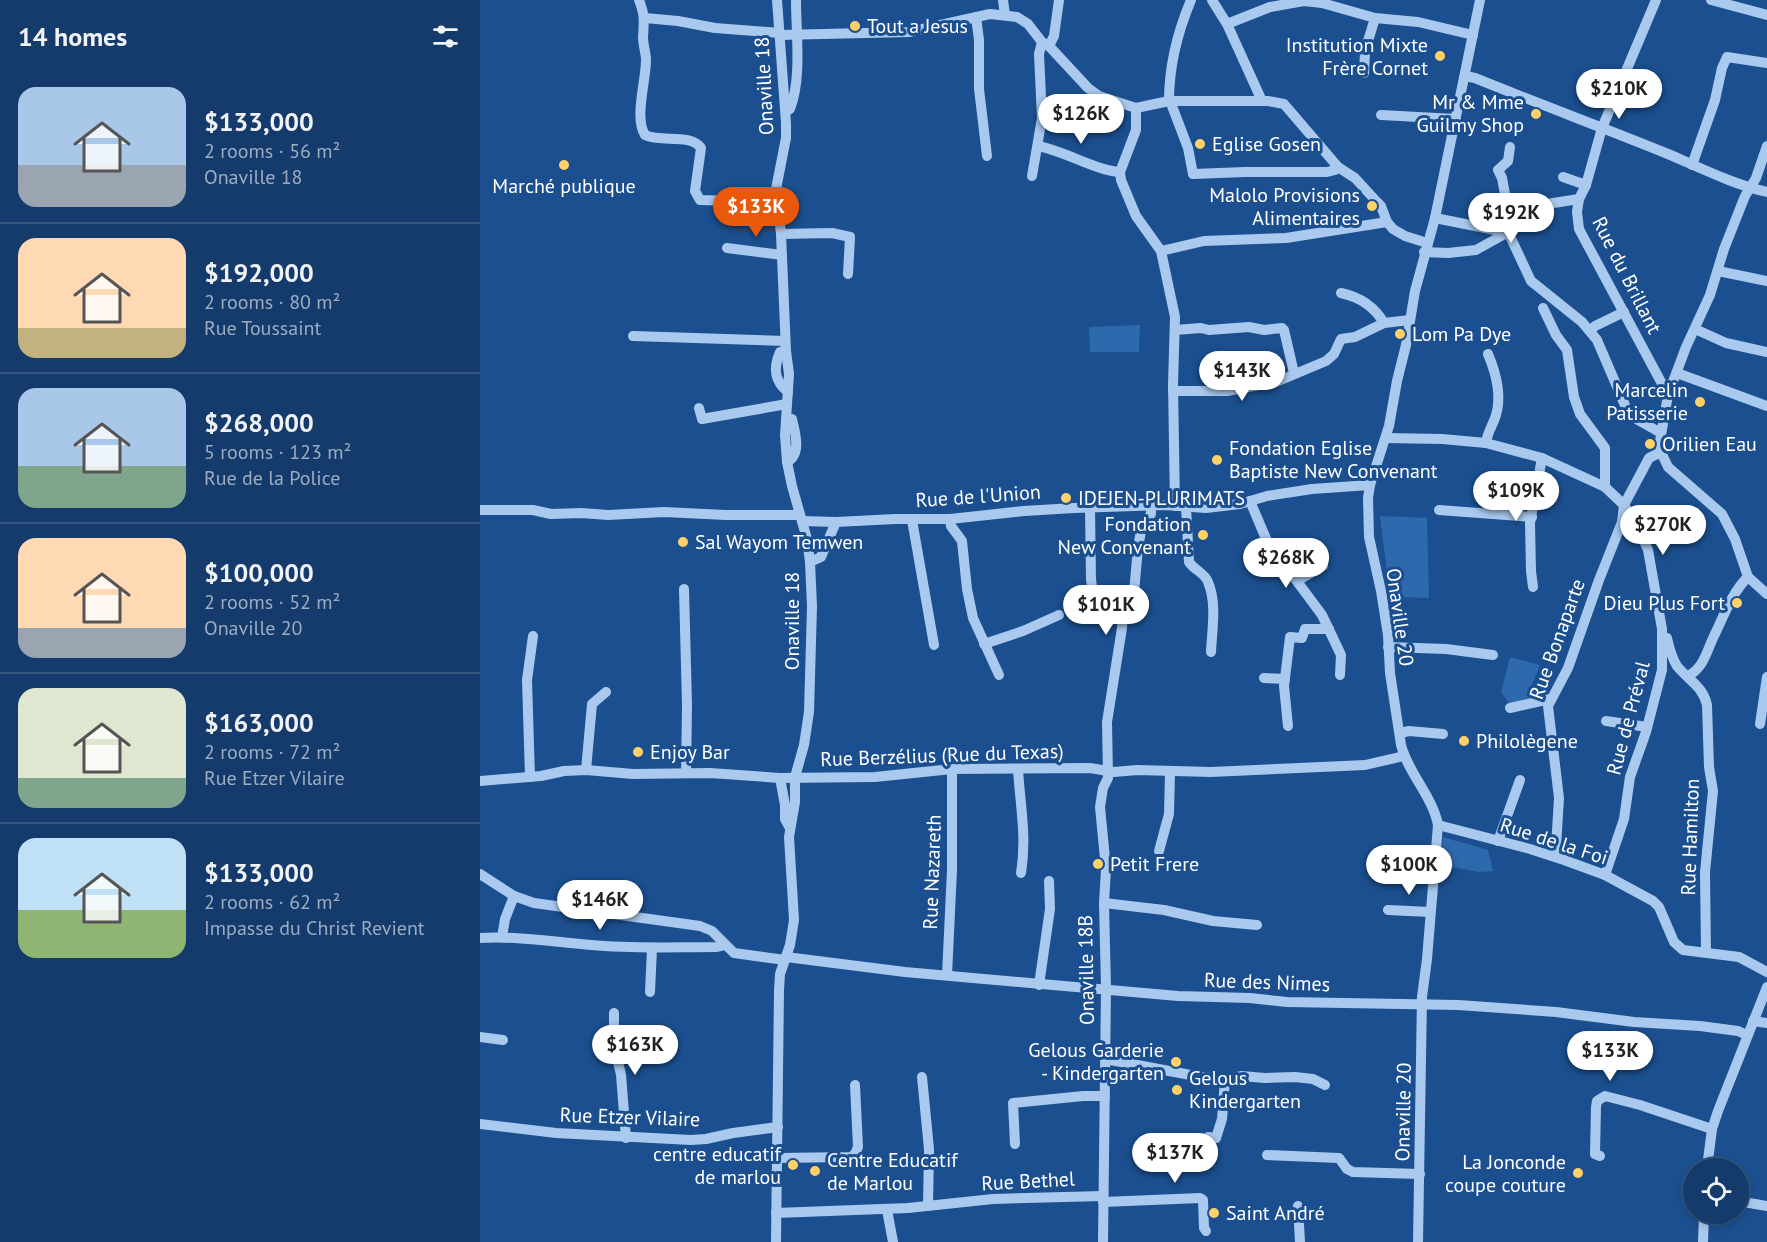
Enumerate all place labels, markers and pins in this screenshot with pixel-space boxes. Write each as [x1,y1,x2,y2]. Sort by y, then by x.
place label: Tout a Jesus [867,13,968,39]
marker: Tout a Jesus [848,19,862,33]
place label: Institution Mixte Frère Cornet [1286,32,1428,81]
marker: Institution Mixte Frère Cornet [1433,49,1447,63]
pin: $210K [1577,69,1661,120]
place label: Mr & Mme Guilmy Shop [1417,89,1524,138]
pin: $126K [1039,94,1123,145]
marker: Mr & Mme Guilmy Shop [1529,107,1543,121]
place label: Eglise Gosen [1212,131,1321,157]
marker: Eglise Gosen [1193,137,1207,151]
marker: Marché publique [557,158,571,172]
place label: Marché publique [492,173,636,199]
place label: Malolo Provisions Alimentaires [1209,182,1360,231]
pin: $133K [714,187,798,238]
pin: $192K [1469,193,1553,244]
marker: Malolo Provisions Alimentaires [1365,199,1379,213]
place label: Lom Pa Dye [1412,321,1511,347]
marker: Lom Pa Dye [1393,327,1407,341]
pin: $143K [1200,351,1284,402]
place label: Marcelin Patisserie [1606,377,1688,426]
marker: Marcelin Patisserie [1693,395,1707,409]
place label: Orilien Eau [1662,431,1757,457]
place label: Fondation Eglise Baptiste New Convenant [1229,435,1438,484]
marker: Orilien Eau [1643,437,1657,451]
marker: Fondation Eglise Baptiste New Convenant [1210,453,1224,467]
pin: $109K [1474,471,1558,522]
place label: IDEJEN-PLURIMATS [1078,485,1245,511]
marker: IDEJEN-PLURIMATS [1059,491,1073,505]
pin: $270K [1621,505,1705,556]
place label: Fondation New Convenant [1058,511,1191,560]
marker: Fondation New Convenant [1196,528,1210,542]
place label: Sal Wayom Temwen [695,529,863,555]
marker: Sal Wayom Temwen [676,535,690,549]
pin: $268K [1244,538,1328,589]
pin: $101K [1064,585,1148,636]
place label: Dieu Plus Fort [1603,590,1725,616]
marker: Dieu Plus Fort [1730,596,1744,610]
place label: Philolègene [1476,728,1578,754]
marker: Philolègene [1457,734,1471,748]
place label: Enjoy Bar [650,739,730,765]
marker: Enjoy Bar [631,745,645,759]
pin: $100K [1367,845,1451,896]
place label: Petit Frere [1110,851,1199,877]
marker: Petit Frere [1091,857,1105,871]
pin: $146K [558,880,642,931]
pin: $163K [593,1025,677,1076]
pin: $133K [1568,1031,1652,1082]
place label: Gelous Garderie - Kindergarten [1028,1037,1164,1086]
marker: Gelous Garderie - Kindergarten [1169,1055,1183,1069]
place label: Gelous Kindergarten [1189,1065,1301,1114]
marker: Gelous Kindergarten [1170,1083,1184,1097]
pin: $137K [1133,1133,1217,1184]
place label: centre educatif de marlou [653,1141,783,1190]
place label: Centre Educatif de Marlou [827,1147,959,1196]
place label: La Jonconde coupe couture [1445,1149,1566,1198]
marker: centre educatif de marlou [786,1158,800,1172]
marker: Centre Educatif de Marlou [808,1164,822,1178]
marker: La Jonconde coupe couture [1571,1166,1585,1180]
place label: Saint André [1226,1200,1325,1226]
marker: Saint André [1207,1206,1221,1220]

